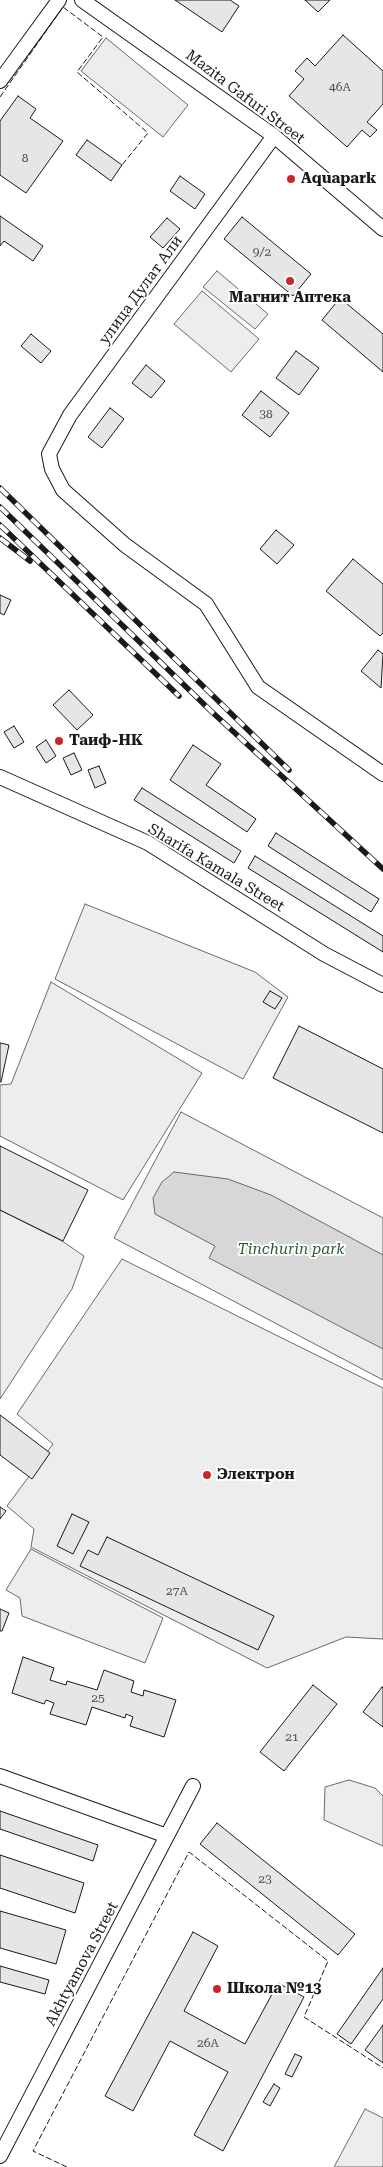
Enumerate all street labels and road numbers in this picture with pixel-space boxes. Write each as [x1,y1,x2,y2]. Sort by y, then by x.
street label: Mazita Gafuri Street [182,46,308,148]
street label: улица Дулат Али [96,232,186,348]
street label: Sharifa Kamala Street [145,820,287,916]
street label: Akhtyamova Street [42,1899,122,2029]

